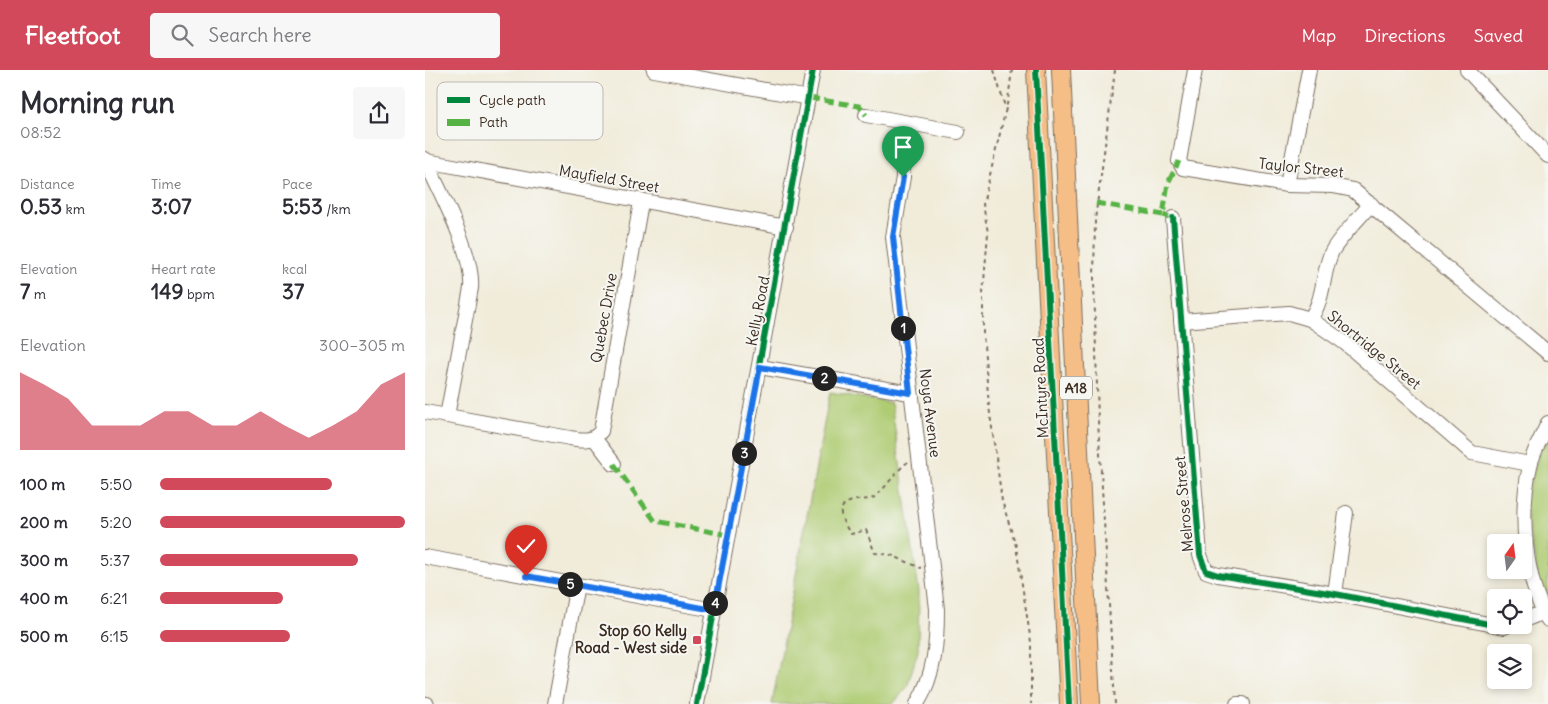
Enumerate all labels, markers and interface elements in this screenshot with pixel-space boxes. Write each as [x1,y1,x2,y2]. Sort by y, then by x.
search box [150,13,500,58]
text: Fleetfoot [25,20,120,50]
icon: search [168,21,196,49]
text: Search here [208,23,311,47]
text: Map [1301,24,1336,47]
text: Directions [1364,24,1446,47]
text: Saved [1474,24,1523,47]
legend [437,82,603,140]
text: Morning run [20,85,175,121]
button: share [353,87,405,139]
text: Cycle path [479,91,546,109]
text: Path [479,113,508,131]
text: 08:52 [20,122,61,142]
pin [882,126,924,177]
icon: arrive [889,133,917,161]
street label: Taylor Street [1258,154,1345,181]
street label: Mayfield Street [558,160,661,197]
text: Distance [20,175,75,193]
text: Time [151,175,181,193]
text: Pace [282,175,312,193]
text: 0.53 [20,193,62,220]
text: 3:07 [151,193,192,220]
text: 5:53 [282,193,323,220]
text: km [62,200,85,218]
text: /km [323,200,351,218]
text: Elevation [20,260,77,278]
text: Heart rate [151,260,216,278]
text: kcal [282,260,307,278]
street label: Quebec Drive [586,271,621,364]
street label: Kelly Road [741,274,774,348]
text: 7 [20,278,30,305]
text: 149 [151,278,184,305]
text: 37 [282,278,304,305]
text: m [30,285,46,303]
text: bpm [184,285,215,303]
street label: Shortridge Street [1324,306,1425,393]
pin: 1 [891,316,915,340]
text: 1 [901,319,906,337]
text: Elevation [20,335,86,355]
text: 300–305 m [319,335,405,355]
street label: McIntyre Road [1028,337,1053,439]
pin: 2 [811,366,837,390]
street label: Noya Avenue [916,367,945,459]
text: 2 [821,369,828,387]
road number: A18 [1060,376,1092,400]
pin: 3 [731,440,757,466]
text: 3 [741,444,748,462]
street label: Melrose Street [1170,455,1197,553]
text: 100 m [20,474,65,494]
text: 5:50 [100,474,133,494]
text: 200 m [20,512,68,532]
text: 5:20 [100,512,132,532]
pin [505,525,547,576]
icon: check [512,532,540,560]
north arrow [1487,534,1533,579]
map controls [1487,534,1532,689]
text: 300 m [20,550,68,570]
text: 5:37 [100,550,130,570]
pin: 5 [557,572,583,596]
text: 5 [566,575,575,593]
text: 400 m [20,588,68,608]
text: 6:21 [100,588,128,608]
button: locate [1487,589,1532,634]
pin: 4 [703,590,727,616]
text: 4 [711,594,720,612]
place label: Stop 60 Kelly Road - West side [575,621,687,657]
text: 500 m [20,626,68,646]
text: 6:15 [100,626,128,646]
marker: Stop 60 Kelly Road - West side [691,634,703,646]
button: layers [1487,644,1532,689]

